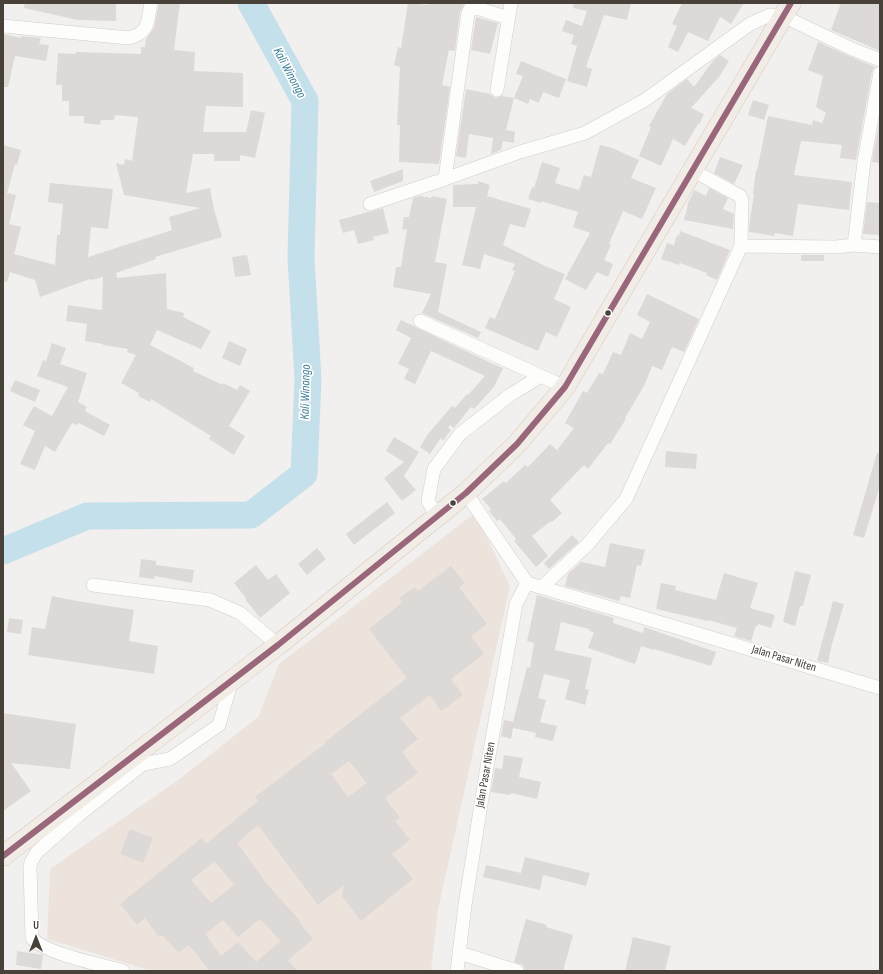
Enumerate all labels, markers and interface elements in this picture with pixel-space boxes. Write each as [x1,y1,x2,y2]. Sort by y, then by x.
water label: Kali Winongo [269,45,309,101]
unlabelled marker [603,308,613,318]
water label: Kali Winongo [298,364,314,420]
unlabelled marker [448,498,458,508]
street label: Jalan Pasar Niten [750,642,818,676]
street label: Jalan Pasar Niten [473,741,499,809]
north arrow [16,918,56,958]
text: U [33,919,39,932]

